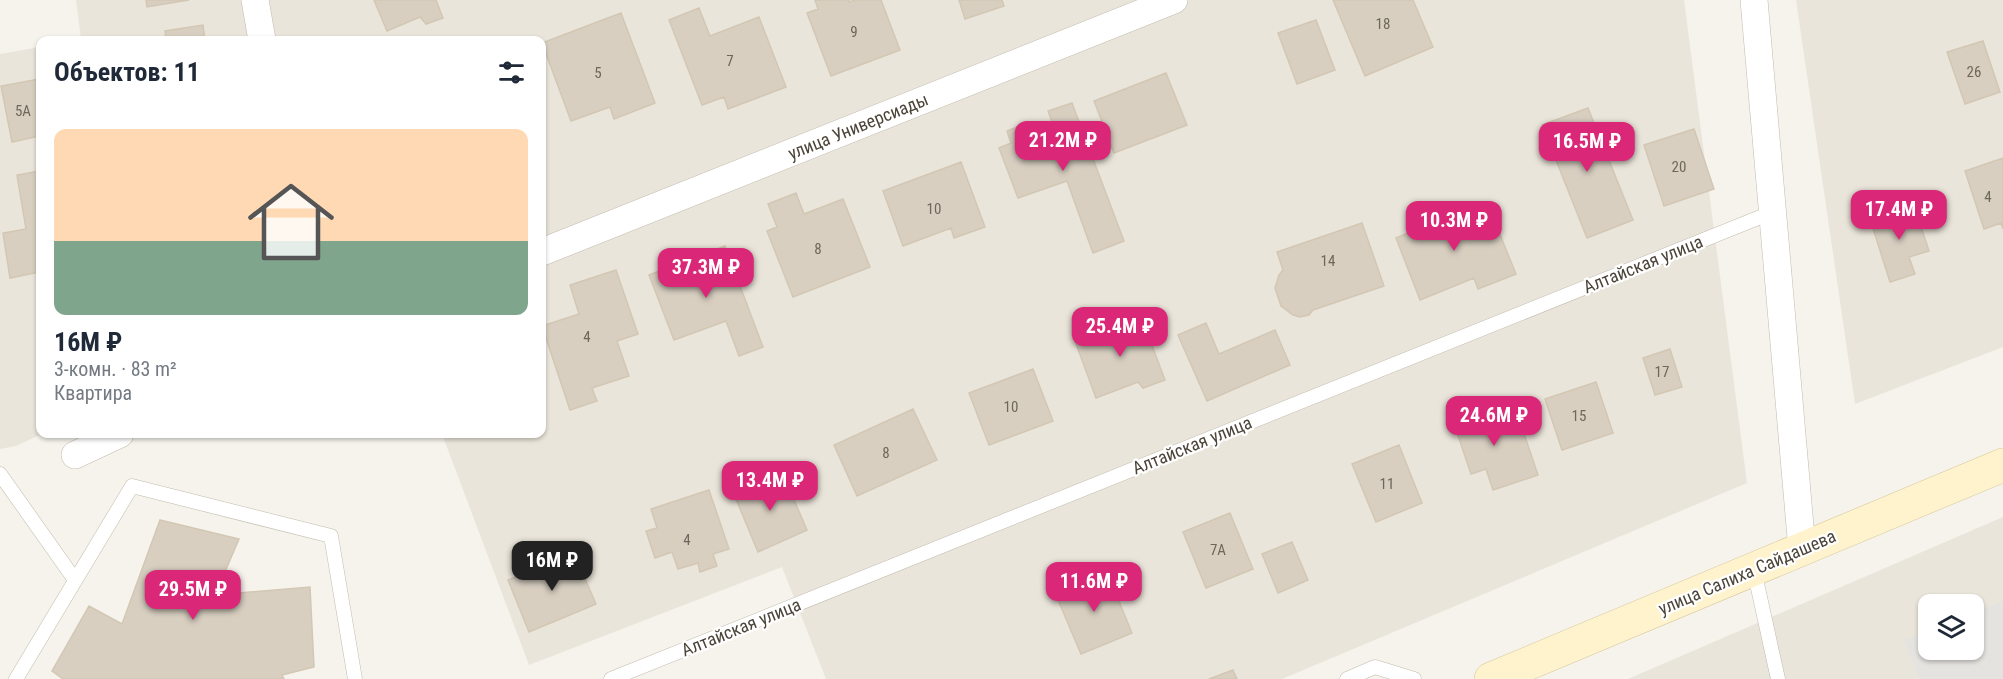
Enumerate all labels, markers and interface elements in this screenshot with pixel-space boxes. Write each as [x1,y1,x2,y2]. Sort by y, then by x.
house number: 18 [1376,15,1390,33]
house number: 9 [850,23,858,41]
house number: 7 [726,52,734,70]
icon: filters [495,56,528,89]
text: Объектов: 11 [54,57,200,87]
house number: 26 [1967,63,1981,81]
house number: 5 [594,64,602,82]
street label: улица Универсиады [785,88,931,164]
house number: 5А [15,102,31,120]
pin: 21.2M ₽ [1008,121,1118,172]
pin: 16.5M ₽ [1532,122,1642,173]
text: 21.2M ₽ [1029,128,1097,152]
text: 16.5M ₽ [1553,129,1621,153]
house number: 20 [1672,158,1686,176]
icon: home [237,168,345,276]
house number: 4 [1984,188,1992,206]
pin: 17.4M ₽ [1844,190,1954,241]
text: 17.4M ₽ [1865,197,1933,221]
house number: 10 [927,200,941,218]
pin: 10.3M ₽ [1399,201,1509,252]
text: 10.3M ₽ [1420,208,1488,232]
street label: Алтайская улица [1580,230,1706,298]
house number: 8 [814,240,822,258]
pin: 37.3M ₽ [651,248,761,299]
house number: 14 [1321,252,1335,270]
text: 37.3M ₽ [672,255,740,279]
pin: 25.4M ₽ [1065,307,1175,358]
text: 25.4M ₽ [1086,314,1154,338]
text: 16M ₽ [54,327,122,357]
house number: 4 [583,328,591,346]
text: 3-комн. · 83 m² [54,357,177,381]
house number: 17 [1655,363,1669,381]
text: Квартира [54,381,132,405]
pin: 24.6M ₽ [1439,396,1549,447]
house number: 10 [1004,398,1018,416]
text: 24.6M ₽ [1460,403,1528,427]
house number: 15 [1572,407,1586,425]
street label: Алтайская улица [1129,411,1255,479]
house number: 8 [882,444,890,462]
pin: 13.4M ₽ [715,461,825,512]
text: 13.4M ₽ [736,468,804,492]
house number: 11 [1380,475,1394,493]
street label: улица Салиха Сайдашева [1655,525,1839,619]
house number: 4 [683,531,691,549]
pin: 16M ₽ [510,541,594,592]
house number: 7А [1210,541,1226,559]
text: 16M ₽ [526,548,578,572]
pin: 11.6M ₽ [1039,562,1149,613]
text: 11.6M ₽ [1060,569,1128,593]
pin: 29.5M ₽ [138,570,248,621]
text: 29.5M ₽ [159,577,227,601]
street label: Алтайская улица [678,593,804,661]
map controls [1918,594,1984,660]
button: layers [1918,594,1984,660]

